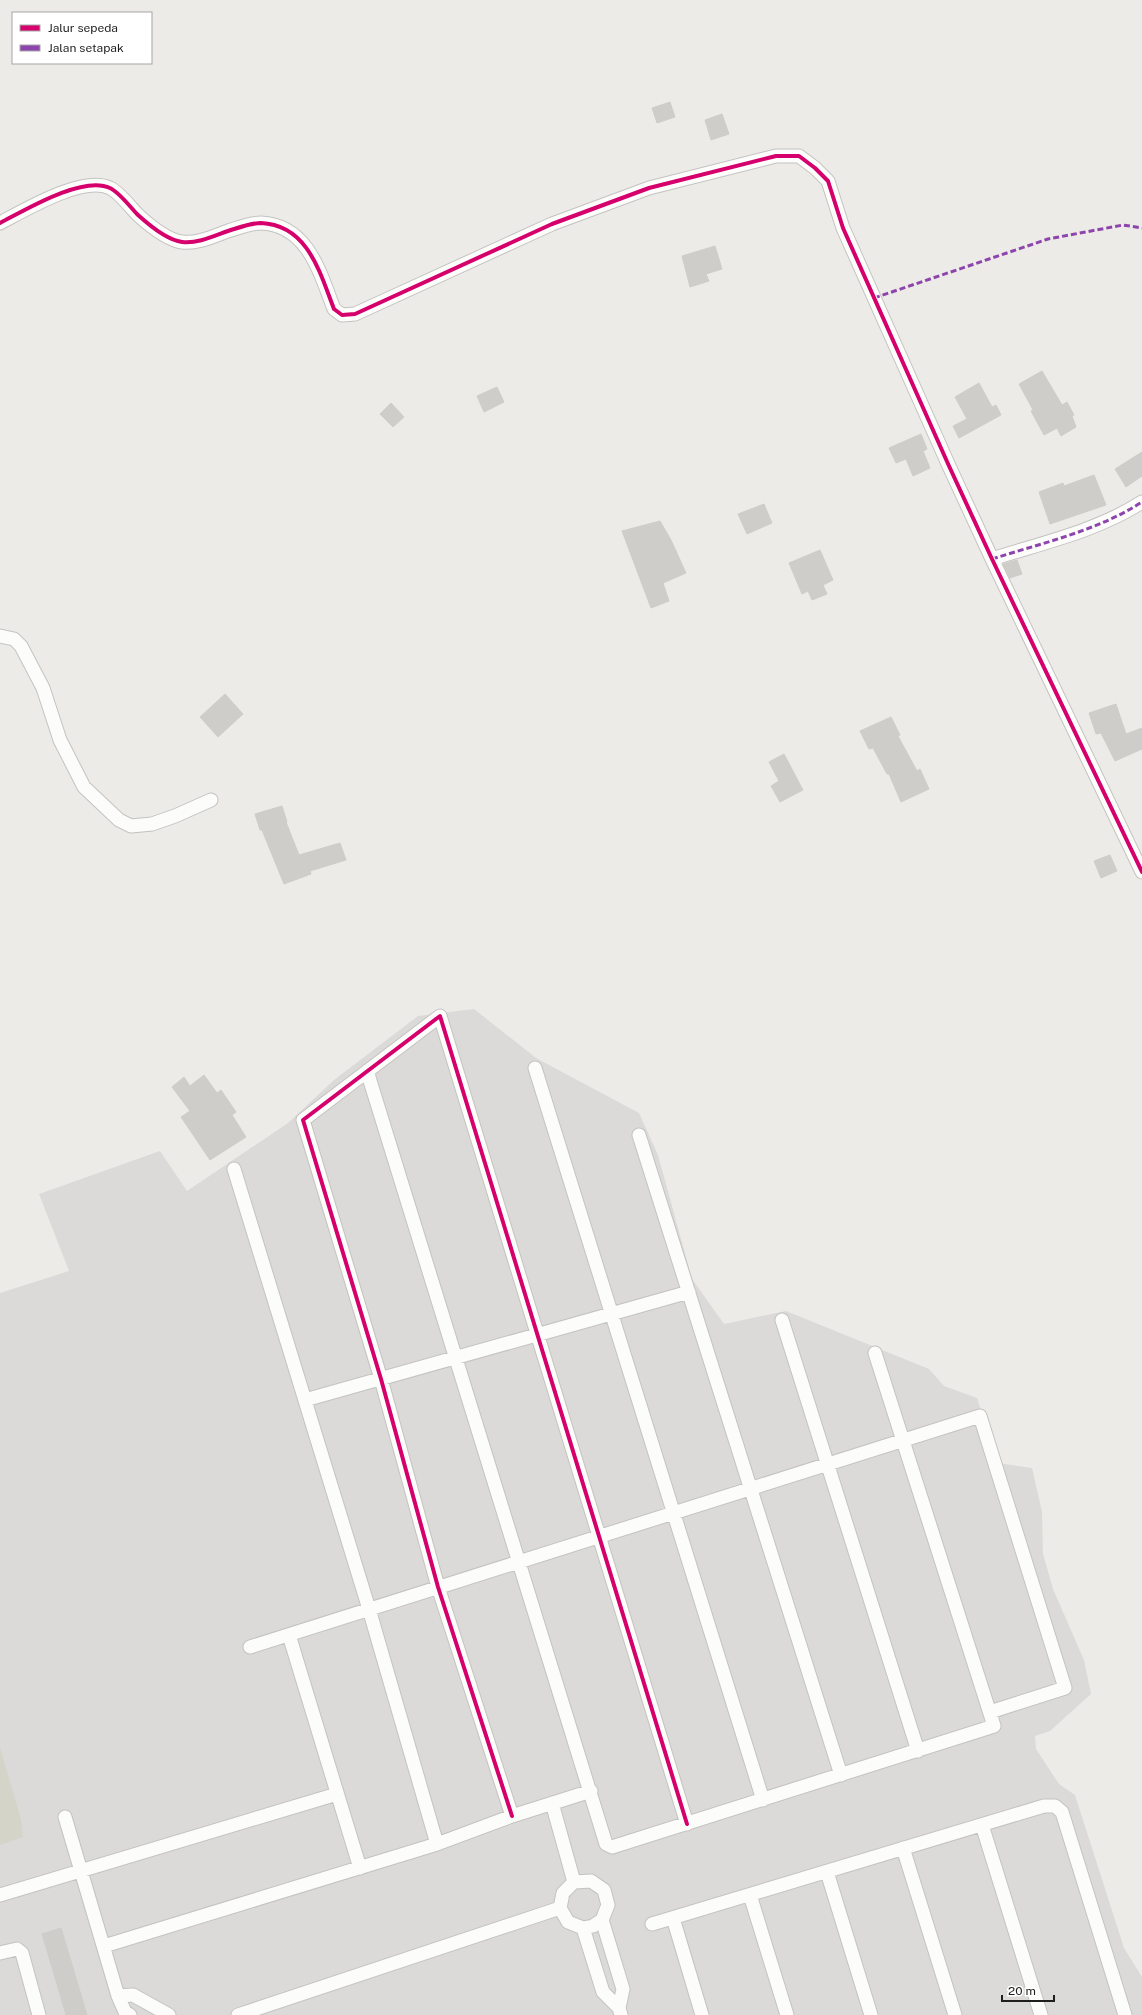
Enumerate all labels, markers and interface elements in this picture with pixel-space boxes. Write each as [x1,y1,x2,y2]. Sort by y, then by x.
legend [12,12,152,64]
text: Jalur sepeda [48,21,118,35]
text: Jalan setapak [48,41,124,55]
scale bar [1002,1977,1054,2003]
text: 20 m [1008,1984,1036,1998]

